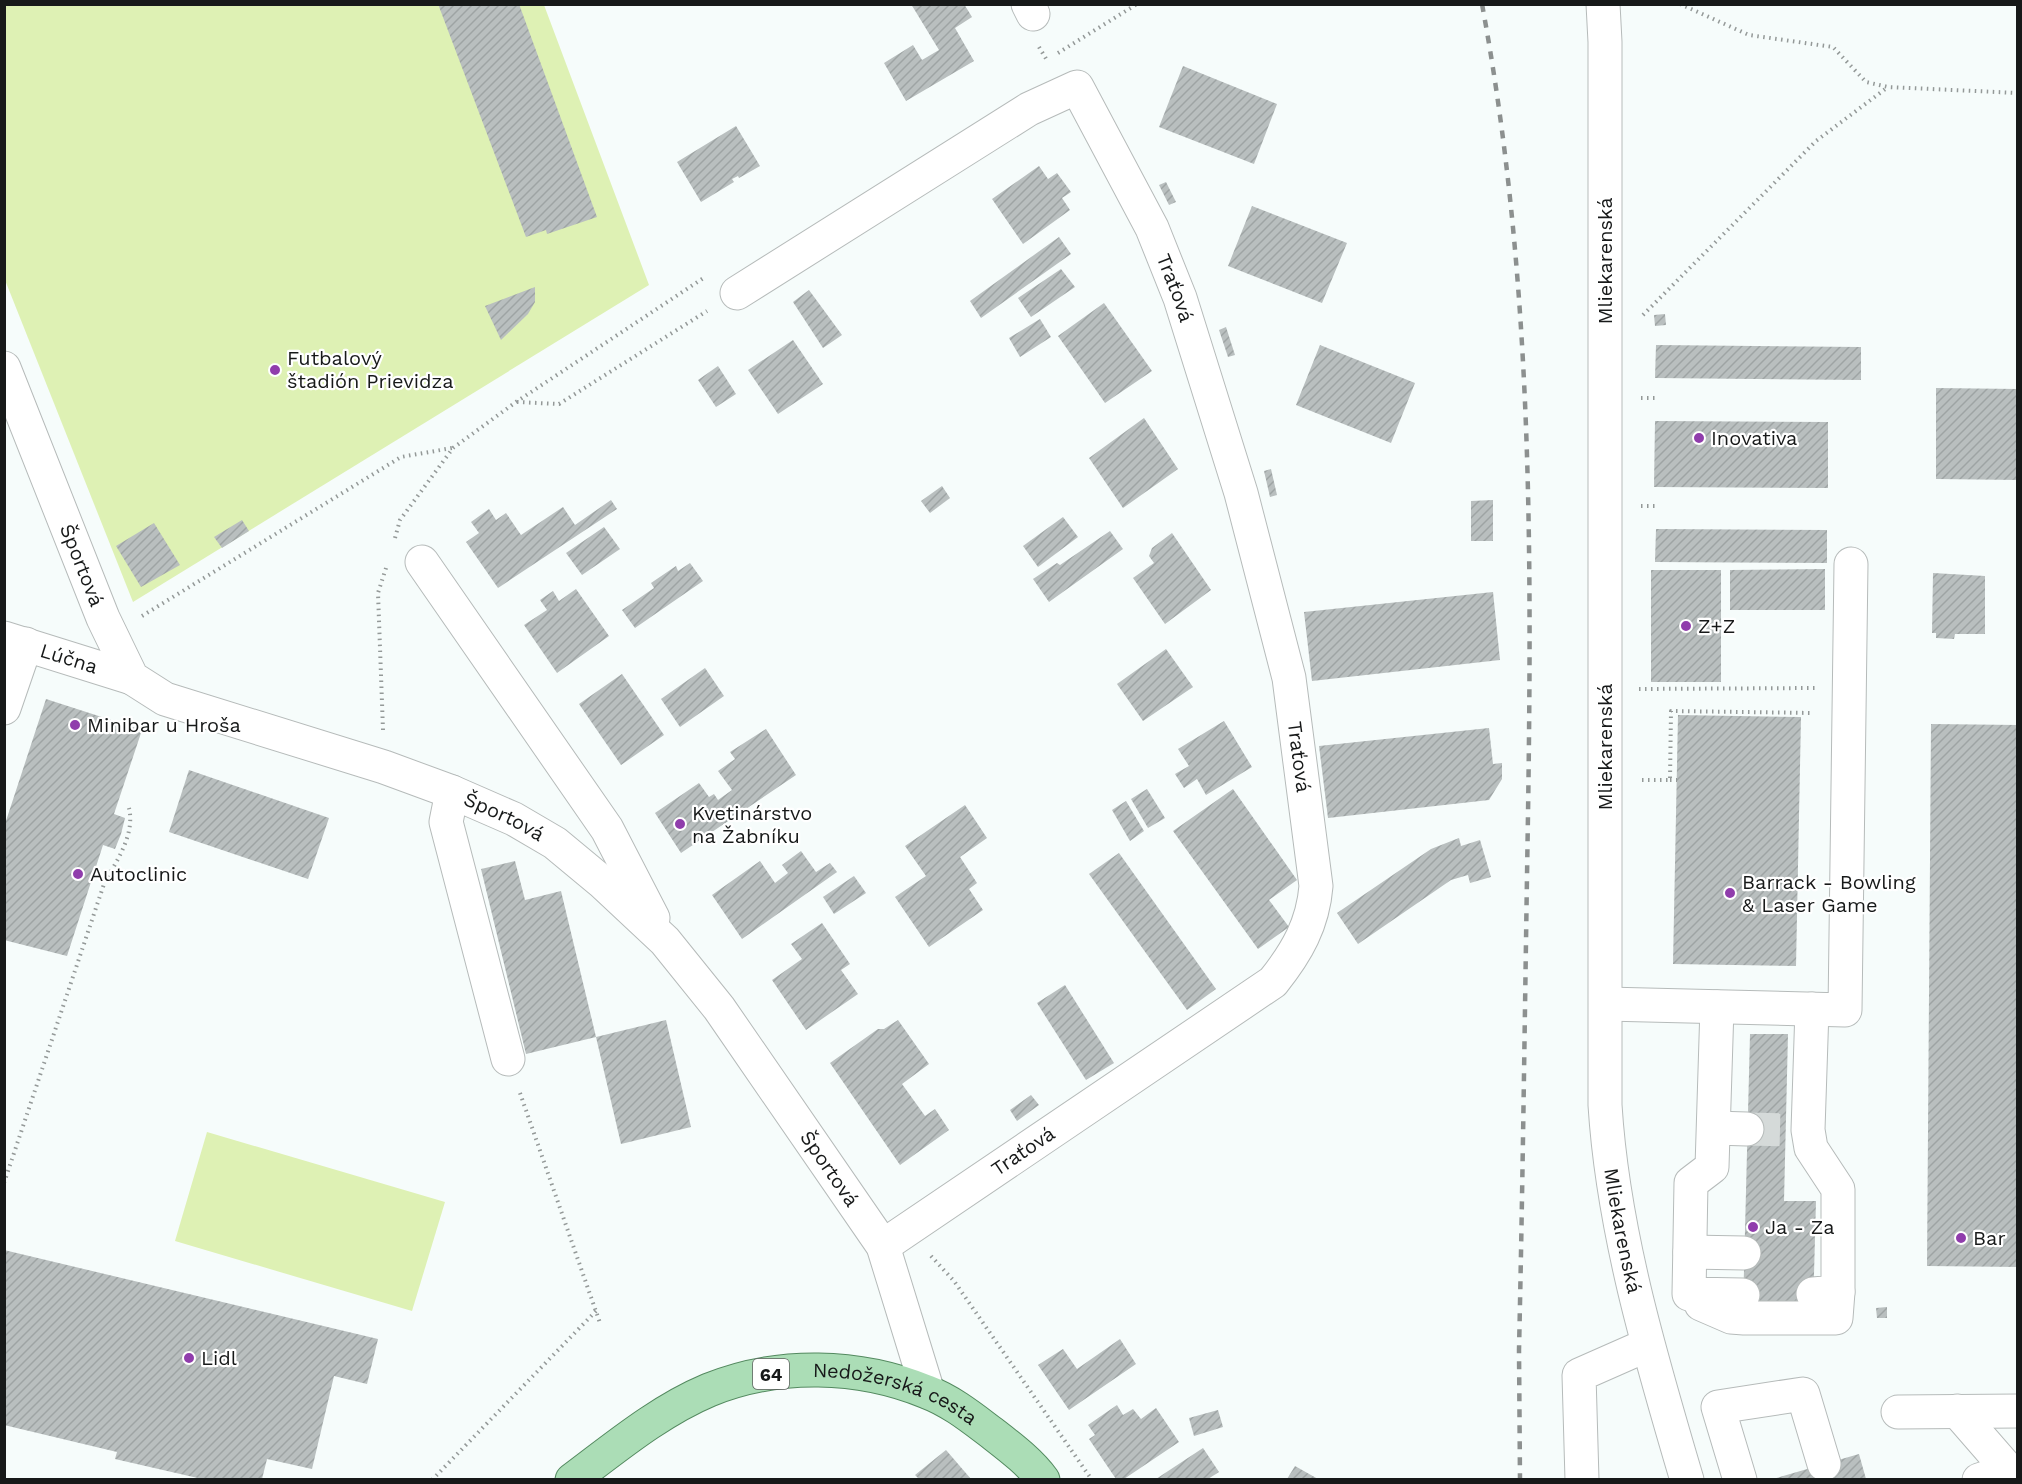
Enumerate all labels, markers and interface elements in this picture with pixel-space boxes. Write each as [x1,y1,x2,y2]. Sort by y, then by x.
street label: Mliekarenská [1593,197,1617,325]
street label: Traťová [1152,250,1199,325]
place label: Futbalový štadión Prievidza [287,346,454,393]
marker: Futbalový štadión Prievidza [268,363,282,377]
place label: Inovativa [1711,426,1797,450]
marker: Inovativa [1692,431,1706,445]
street label: Športová [55,520,109,610]
place label: Z+Z [1698,614,1735,638]
marker: Z+Z [1679,619,1693,633]
street label: Lúčna [37,638,101,679]
street label: Mliekarenská [1593,683,1617,811]
place label: Minibar u Hroša [87,713,241,737]
marker: Minibar u Hroša [68,718,82,732]
street label: Traťová [1283,720,1316,794]
street label: Športová [460,787,549,846]
place label: Kvetinárstvo na Žabníku [692,801,812,848]
marker: Kvetinárstvo na Žabníku [673,817,687,831]
place label: Autoclinic [90,862,187,886]
marker: Autoclinic [71,867,85,881]
place label: Barrack - Bowling & Laser Game [1742,870,1916,917]
marker: Barrack - Bowling & Laser Game [1723,886,1737,900]
street label: Traťová [987,1121,1059,1181]
street label: Športová [795,1126,864,1211]
street label: Mliekarenská [1599,1166,1647,1296]
place label: Ja - Za [1765,1215,1835,1239]
marker: Ja - Za [1746,1220,1760,1234]
place label: Bar [1973,1226,2006,1250]
marker: Bar [1954,1231,1968,1245]
place label: Lidl [201,1346,237,1370]
marker: Lidl [182,1351,196,1365]
street label: Nedožerská cesta [813,1358,982,1430]
road number: 64 [753,1359,789,1389]

